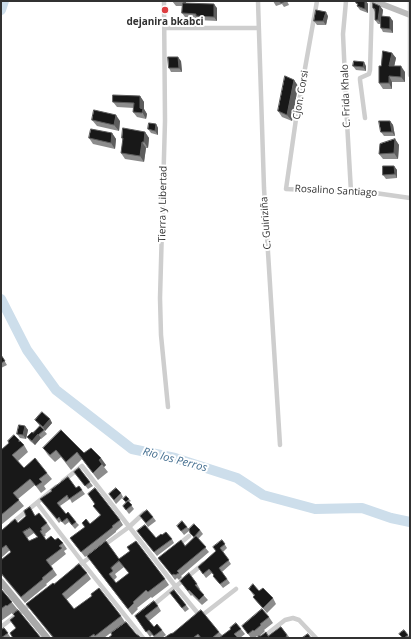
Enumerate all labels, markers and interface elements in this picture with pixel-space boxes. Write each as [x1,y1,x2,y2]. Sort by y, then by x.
marker: dejanira bkabci [160,5,170,15]
place label: dejanira bkabci [126,16,204,28]
street label: C. Frida Khalo [339,64,353,128]
street label: Cjon. Corsi [291,69,311,121]
street label: Tierra y Libertad [156,166,170,242]
street label: Rosalino Santiago [294,183,378,199]
street label: C. Guiriziña [258,196,274,250]
water label: Rio los Perros [141,445,209,475]

